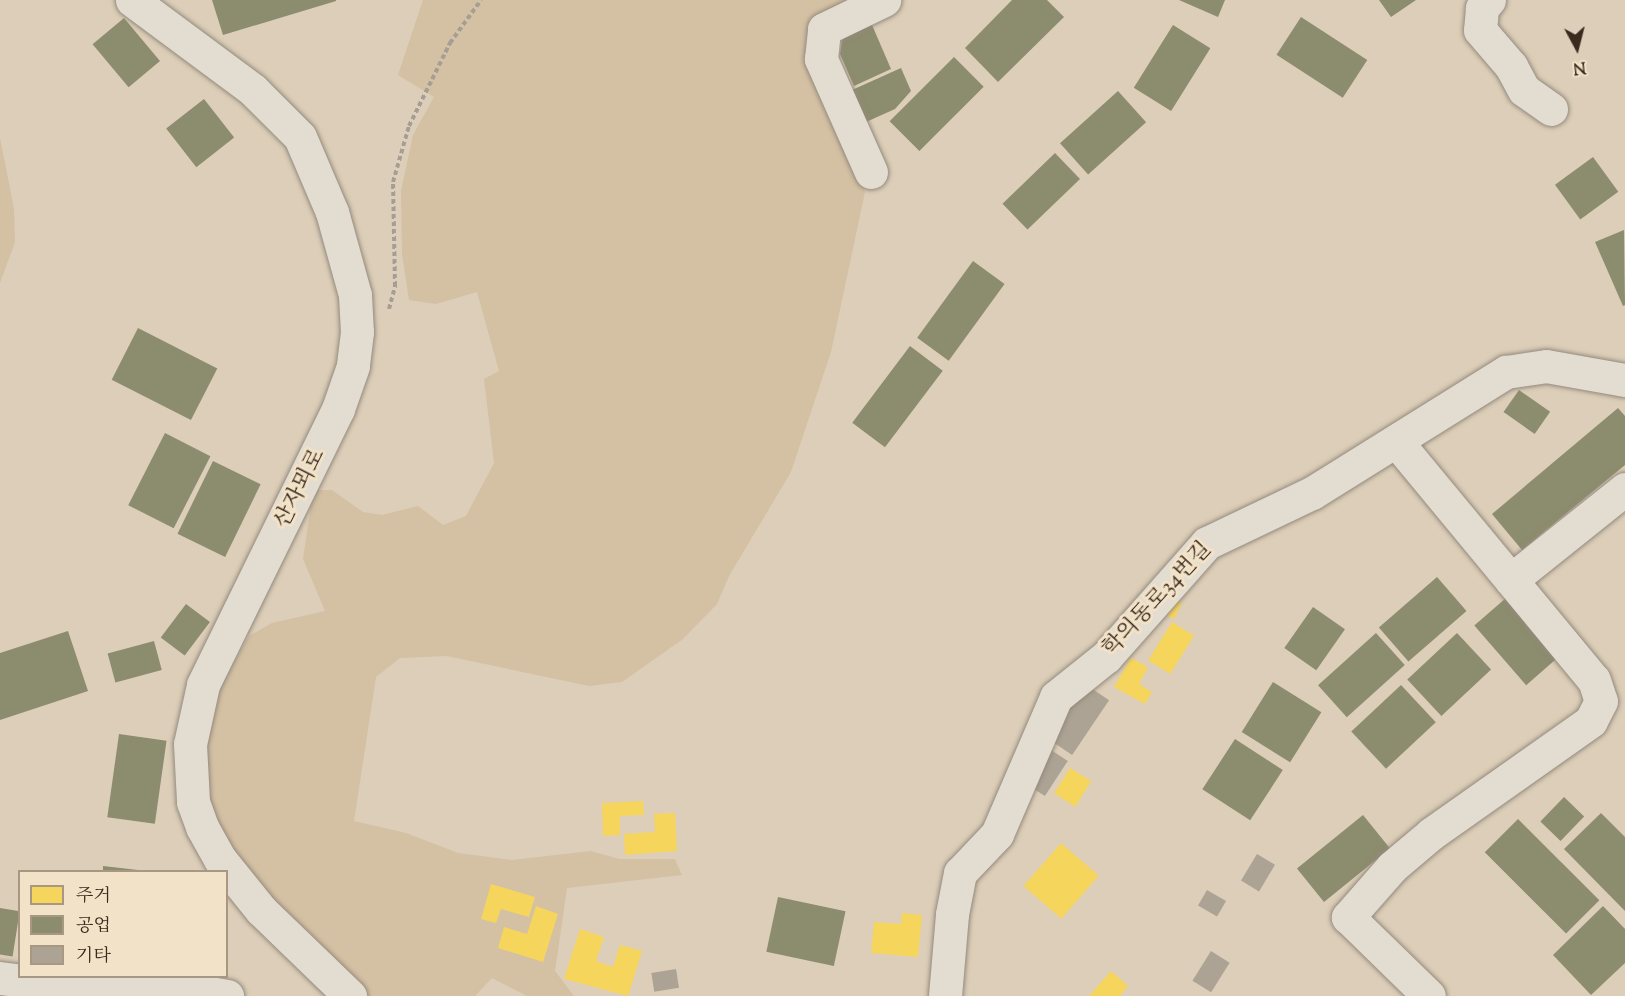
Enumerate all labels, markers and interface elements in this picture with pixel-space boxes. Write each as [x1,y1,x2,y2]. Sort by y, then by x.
north arrow [1547,18,1607,78]
text: N [1572,54,1587,79]
street label: 산자뫼로 [270,445,332,533]
street label: 학의동로34번길 [1098,537,1218,663]
legend [18,870,228,978]
text: 주거 [76,884,111,910]
text: 공업 [76,914,111,940]
text: 기타 [76,944,111,970]

